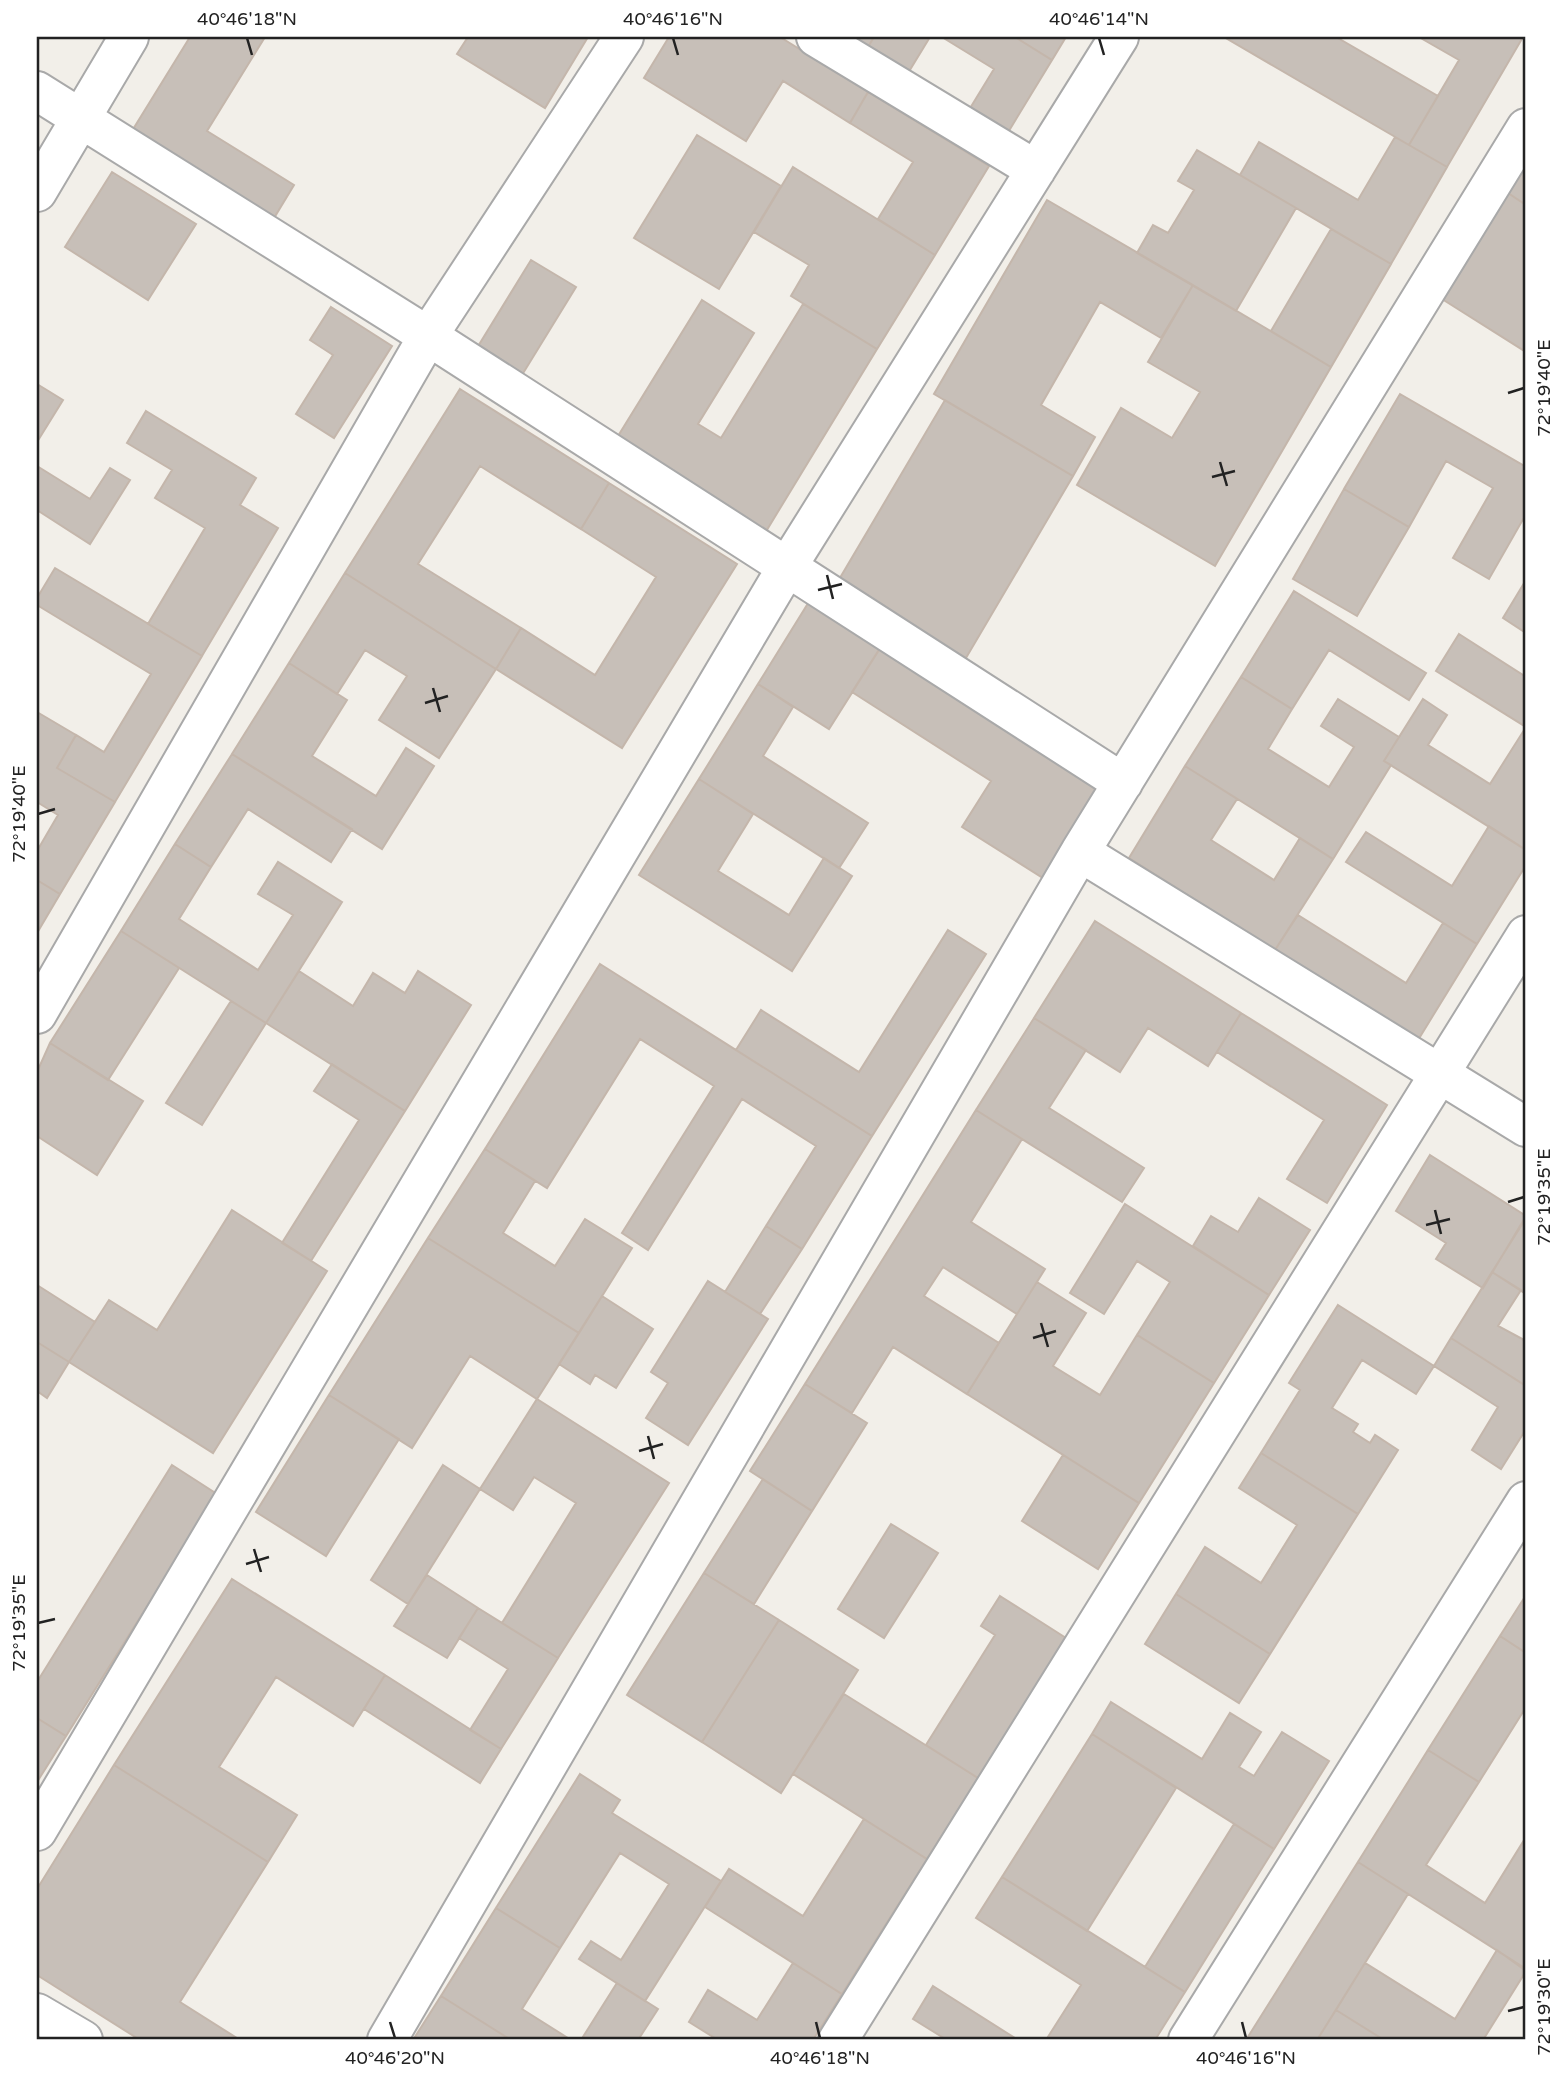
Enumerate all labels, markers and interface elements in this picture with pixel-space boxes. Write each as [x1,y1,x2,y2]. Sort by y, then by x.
text: 40°46'18"N [197,8,297,30]
text: 40°46'16"N [623,8,723,30]
text: 40°46'14"N [1049,8,1149,30]
text: 72°19'40"E [1533,339,1555,437]
text: 72°19'40"E [8,765,30,863]
text: 72°19'35"E [1533,1148,1555,1246]
text: 72°19'35"E [8,1574,30,1672]
text: 72°19'30"E [1533,1958,1555,2056]
text: 40°46'20"N [345,2047,445,2069]
text: 40°46'18"N [770,2047,870,2069]
text: 40°46'16"N [1196,2047,1296,2069]

